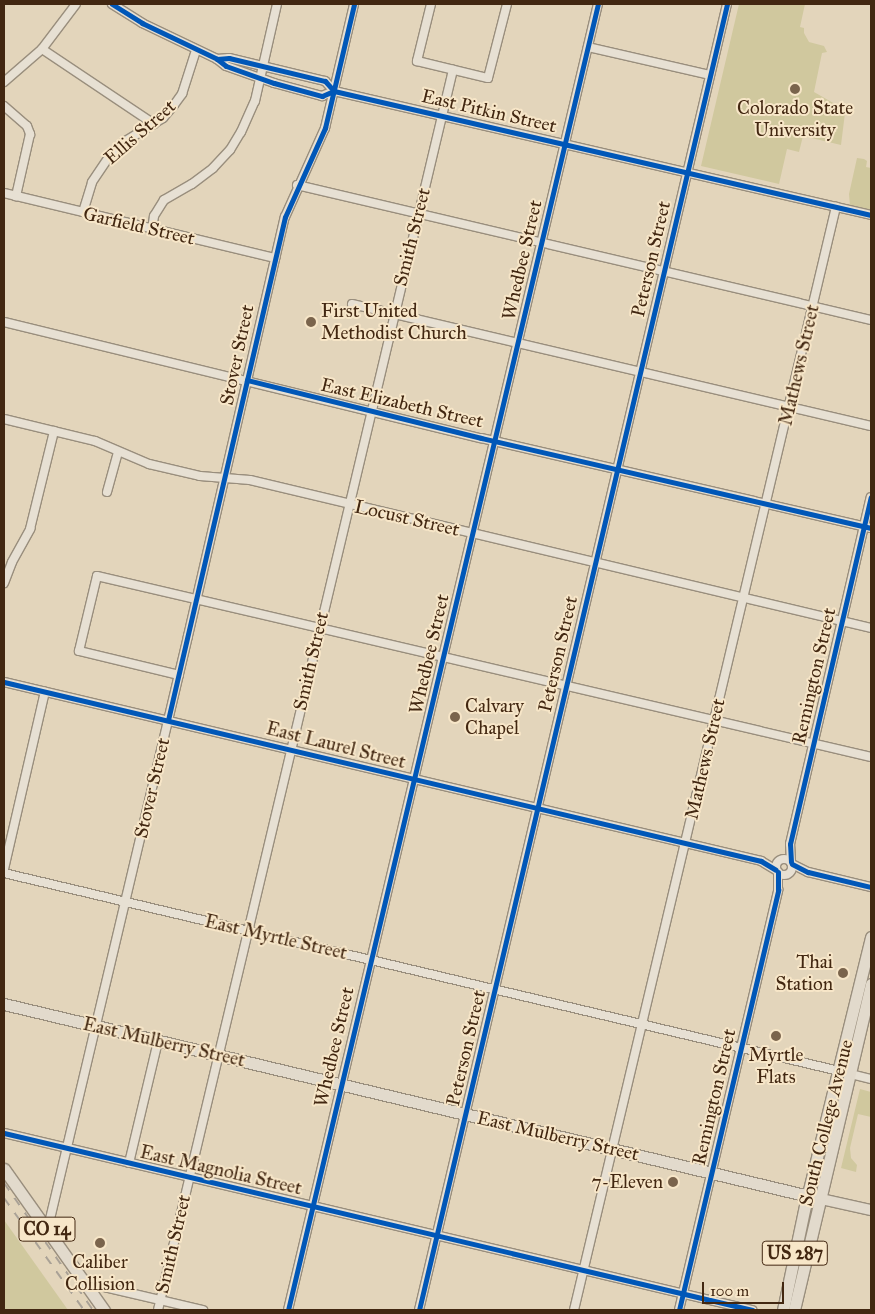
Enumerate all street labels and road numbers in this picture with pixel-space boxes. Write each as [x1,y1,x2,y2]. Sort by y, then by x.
street label: East Pitkin Street [419,84,559,138]
street label: Ellis Street [100,95,180,169]
street label: Smith Street [389,185,435,289]
street label: Whedbee Street [497,198,547,322]
street label: Peterson Street [627,199,675,319]
street label: Garfield Street [81,202,197,250]
street label: Mathews Street [774,302,824,428]
street label: Stover Street [215,303,259,407]
street label: East Elizabeth Street [319,373,485,433]
street label: Locust Street [352,495,462,541]
street label: Whedbee Street [404,592,454,716]
street label: Peterson Street [534,594,582,714]
street label: Remington Street [787,605,841,747]
street label: Smith Street [289,609,333,713]
street label: Mathews Street [680,696,730,822]
street label: East Laurel Street [264,717,408,773]
street label: Stover Street [129,736,175,840]
street label: East Myrtle Street [203,910,349,964]
street label: Whedbee Street [309,985,359,1109]
street label: Peterson Street [442,988,490,1108]
street label: East Mulberry Street [81,1012,247,1072]
street label: Remington Street [687,1026,741,1168]
street label: South College Avenue [794,1037,858,1209]
street label: East Mulberry Street [475,1106,641,1166]
street label: East Magnolia Street [138,1140,304,1200]
street label: Smith Street [151,1192,195,1296]
road number: CO 14 [18,1214,76,1244]
road number: US 287 [761,1238,829,1268]

